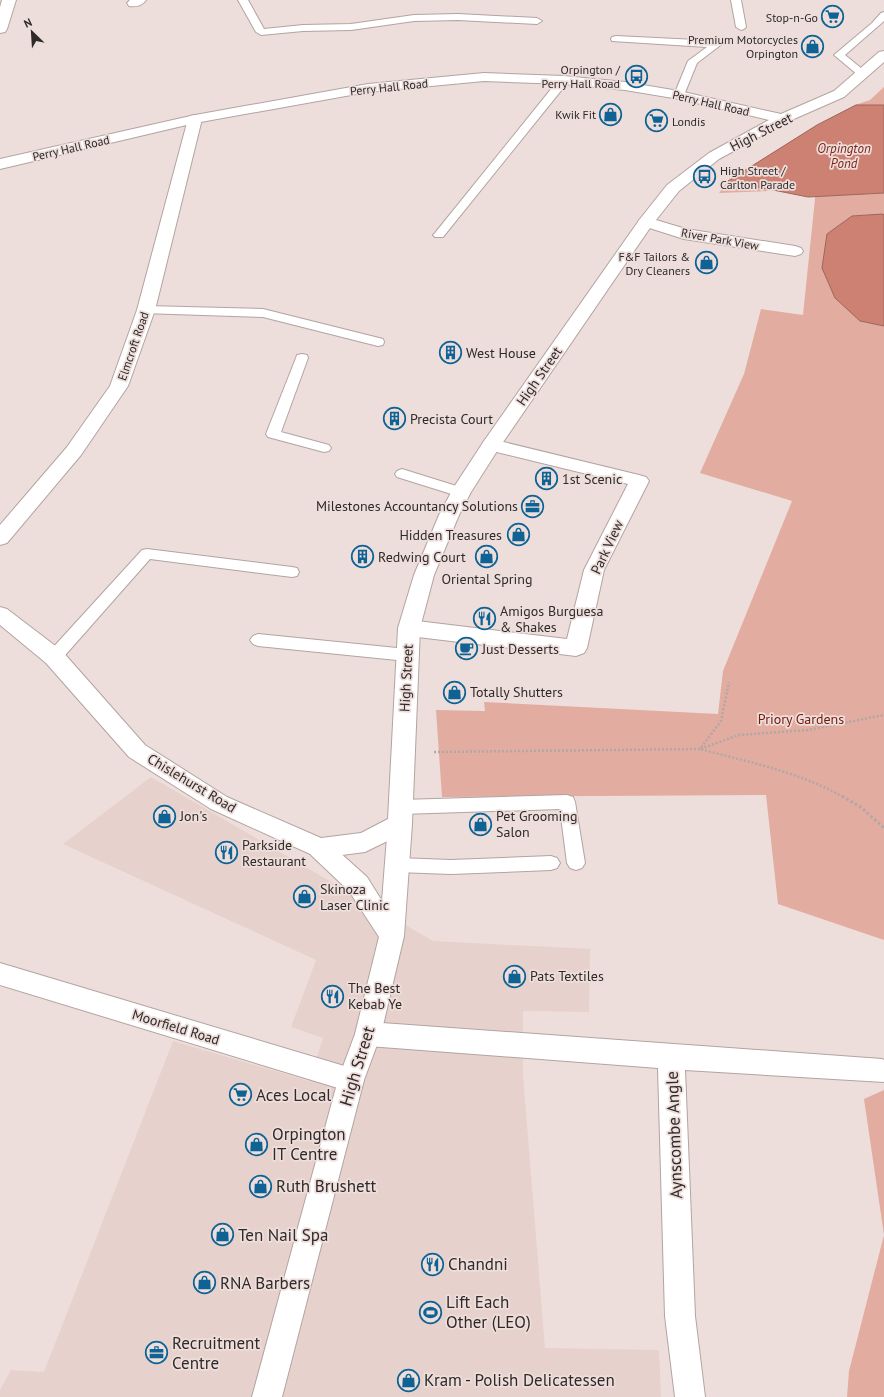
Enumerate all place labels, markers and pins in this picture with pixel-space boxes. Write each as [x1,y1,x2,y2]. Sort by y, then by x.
supermarket icon: Stop-n-Go [820,4,846,30]
place label: Stop-n-Go [766,10,818,25]
place label: Premium Motorcycles Orpington [688,32,798,61]
shop icon: Premium Motorcycles Orpington [800,33,826,59]
place label: Orpington / Perry Hall Road [541,62,621,91]
bus stop icon: Orpington / Perry Hall Road [623,63,649,89]
shop icon: Kwik Fit [598,101,624,127]
place label: Kwik Fit [555,107,596,122]
supermarket icon: Londis [644,108,670,134]
place label: Londis [672,114,705,129]
place label: High Street / Carlton Parade [720,163,795,192]
bus stop icon: High Street / Carlton Parade [691,164,717,190]
place label: F&F Tailors & Dry Cleaners [618,249,690,278]
shop icon: F&F Tailors & Dry Cleaners [693,250,719,276]
building icon: West House [437,340,463,366]
place label: West House [466,344,536,362]
building icon: Precista Court [381,406,407,432]
place label: Precista Court [410,410,493,428]
building icon: 1st Scenic [534,466,560,492]
place label: 1st Scenic [562,470,622,488]
office icon: Milestones Accountancy Solutions [520,493,546,519]
place label: Milestones Accountancy Solutions [316,497,518,515]
shop icon: Hidden Treasures [505,522,531,548]
place label: Hidden Treasures [399,526,502,544]
building icon: Redwing Court [349,544,375,570]
shop icon: Oriental Spring [474,544,500,570]
place label: Redwing Court [378,548,466,566]
place label: Oriental Spring [441,570,533,588]
place label: Amigos Burguesa & Shakes [500,602,604,636]
restaurant icon: Amigos Burguesa & Shakes [471,606,497,632]
cafe icon: Just Desserts [453,636,479,662]
place label: Just Desserts [481,640,559,658]
shop icon: Totally Shutters [442,679,468,705]
place label: Totally Shutters [470,683,563,701]
shop icon: Jon's [152,803,178,829]
place label: Jon's [179,807,207,825]
place label: Pet Grooming Salon [496,807,578,841]
shop icon: Pet Grooming Salon [467,811,493,837]
place label: Parkside Restaurant [242,836,306,870]
restaurant icon: Parkside Restaurant [214,840,240,866]
place label: Skinoza Laser Clinic [320,880,389,914]
shop icon: Skinoza Laser Clinic [292,884,318,910]
shop icon: Pats Textiles [502,963,528,989]
place label: Pats Textiles [530,967,604,985]
place label: The Best Kebab Ye [348,979,402,1013]
restaurant icon: The Best Kebab Ye [320,983,346,1009]
supermarket icon: Aces Local [227,1082,253,1108]
place label: Aces Local [256,1084,331,1106]
place label: Orpington IT Centre [272,1123,346,1165]
shop icon: Orpington IT Centre [244,1131,270,1157]
shop icon: Ruth Brushett [248,1173,274,1199]
place label: Ruth Brushett [276,1175,376,1197]
shop icon: Ten Nail Spa [210,1222,236,1248]
place label: Ten Nail Spa [238,1224,328,1246]
restaurant icon: Chandni [419,1251,445,1277]
place label: Chandni [448,1253,508,1275]
shop icon: RNA Barbers [192,1270,218,1296]
place label: RNA Barbers [220,1272,310,1294]
place label: Lift Each Other (LEO) [446,1291,531,1333]
sports icon: Lift Each Other (LEO) [418,1299,444,1325]
place label: Recruitment Centre [172,1332,260,1374]
office icon: Recruitment Centre [144,1340,170,1366]
shop icon: Kram - Polish Delicatessen [395,1367,421,1393]
place label: Kram - Polish Delicatessen [424,1369,615,1391]

